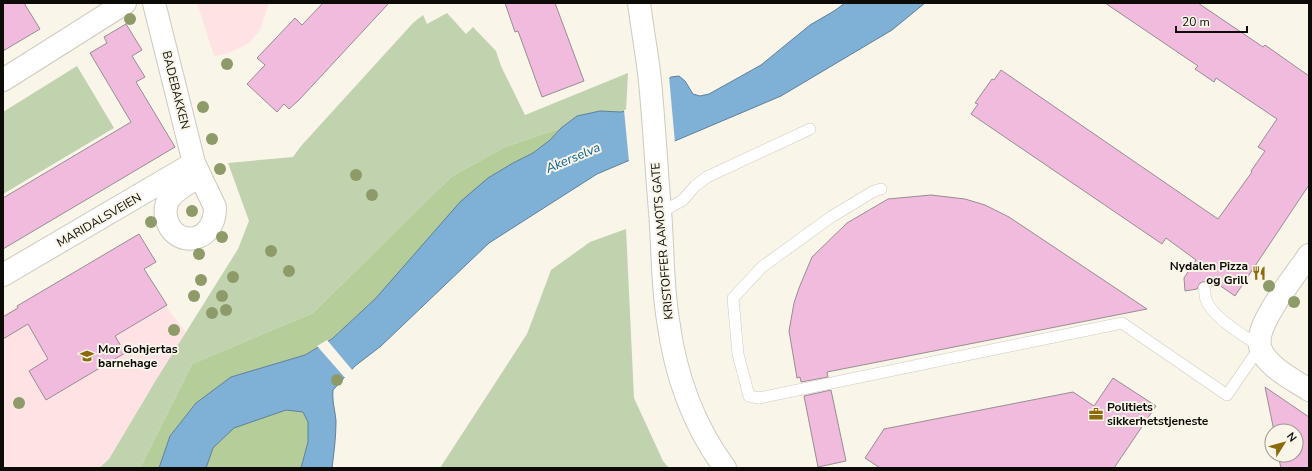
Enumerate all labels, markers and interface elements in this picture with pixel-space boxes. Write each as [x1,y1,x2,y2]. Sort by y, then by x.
scale bar [1176,8,1247,34]
text: 20 m [1182,14,1210,30]
street label: BADEBAKKEN [159,49,193,131]
water label: Akerselva [542,138,603,178]
street label: KRISTOFFER AAMOTS GATE [647,162,677,320]
street label: MARIDALSVEIEN [54,189,144,251]
place label: Nydalen Pizza og Grill [1170,258,1248,288]
restaurant icon: Nydalen Pizza og Grill [1251,265,1267,281]
place label: Mor Gohjertas barnehage [98,341,178,371]
school or university icon: Mor Gohjertas barnehage [79,348,95,364]
place label: Politiets sikkerhetstjeneste [1107,399,1209,429]
office icon: Politiets sikkerhetstjeneste [1088,406,1104,422]
north arrow [1264,423,1304,463]
text: N [1283,429,1300,445]

